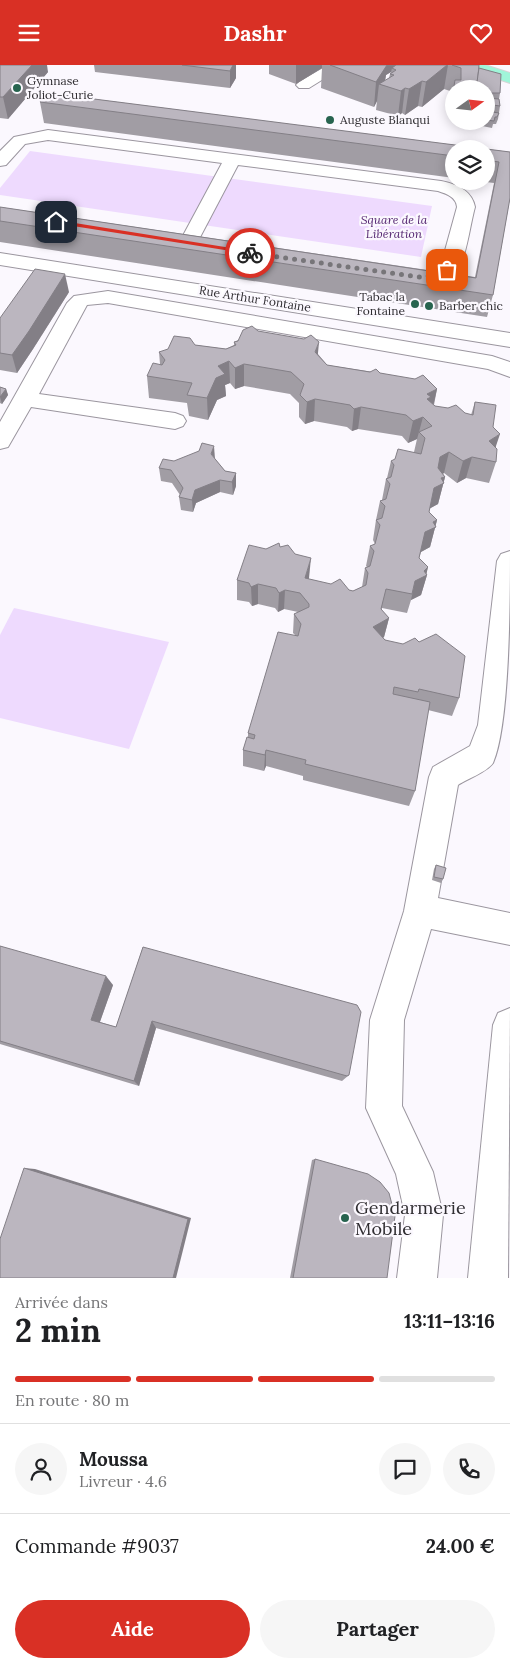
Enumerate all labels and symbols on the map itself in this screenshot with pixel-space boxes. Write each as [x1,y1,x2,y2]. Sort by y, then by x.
place label: Gymnase Joliot-Curie [26,73,94,102]
north arrow [445,80,495,130]
marker: Gymnase Joliot-Curie [11,82,23,94]
place label: Auguste Blanqui [339,112,430,127]
marker: Auguste Blanqui [324,114,336,126]
pin [35,201,77,243]
park label: Square de la Libération [361,212,428,241]
courier [225,228,275,278]
pin [426,249,468,291]
street label: Rue Arthur Fontaine [198,282,313,315]
place label: Tabac la Fontaine [356,289,405,318]
marker: Tabac la Fontaine [409,298,421,310]
place label: Barber chic [439,298,503,313]
marker: Barber chic [423,300,435,312]
place label: Gendarmerie Mobile [355,1196,466,1240]
marker: Gendarmerie Mobile [339,1212,351,1224]

